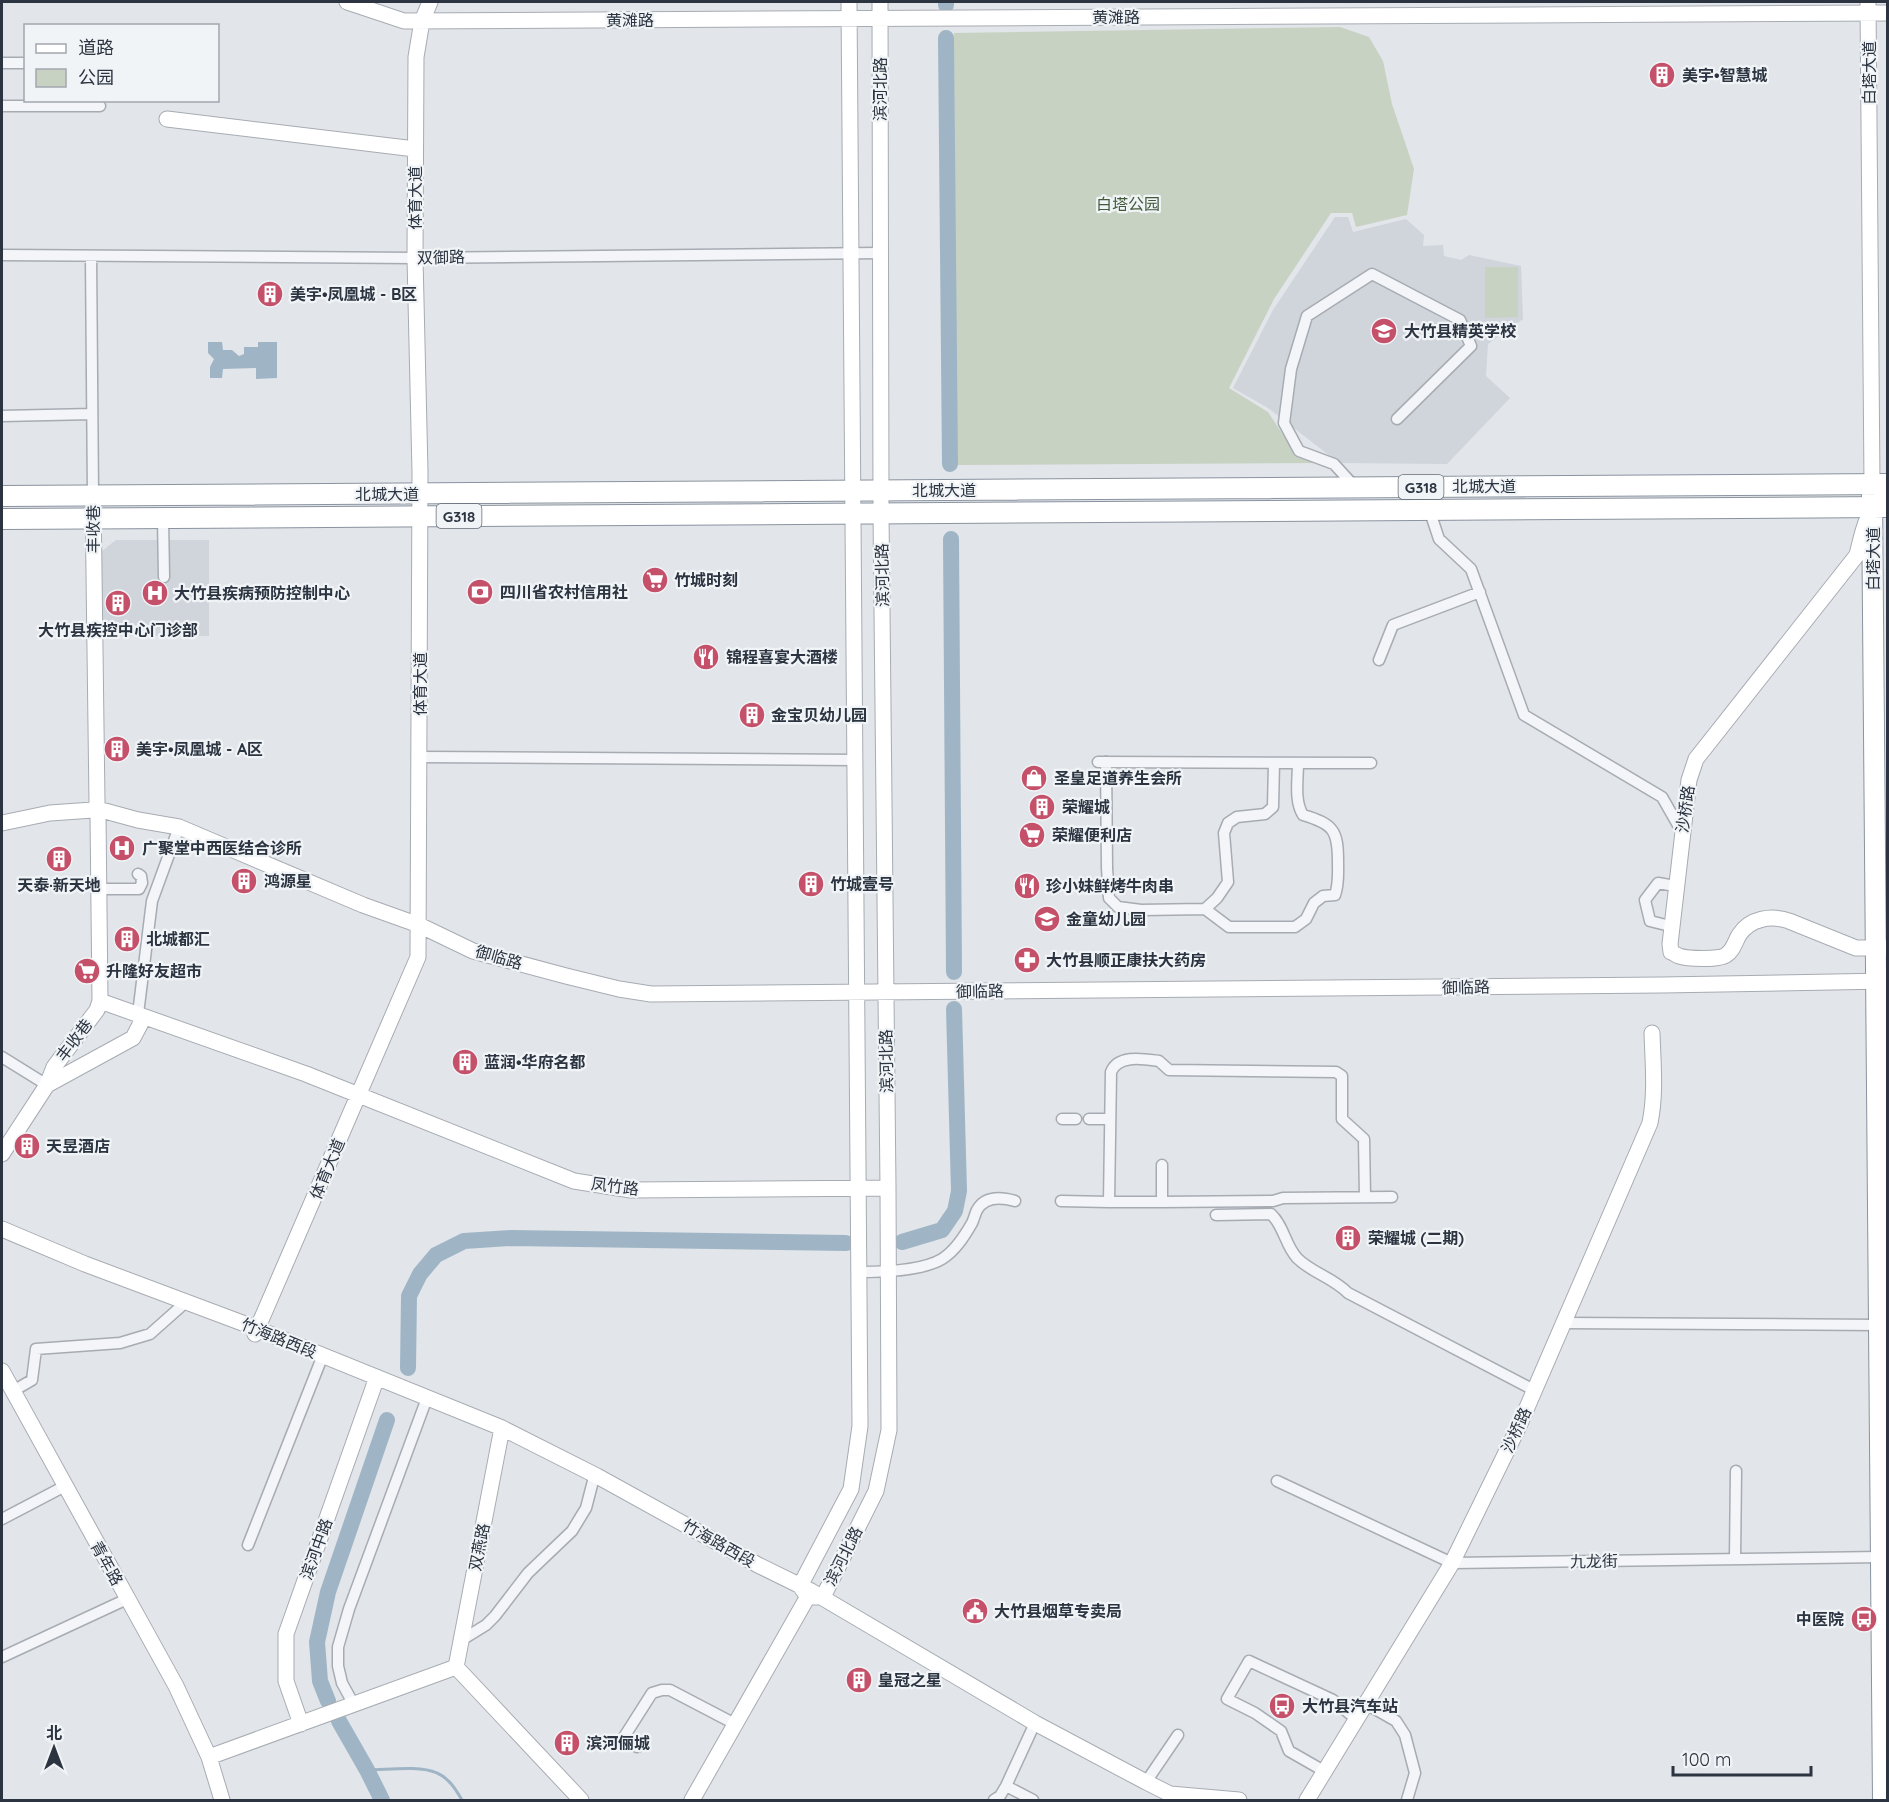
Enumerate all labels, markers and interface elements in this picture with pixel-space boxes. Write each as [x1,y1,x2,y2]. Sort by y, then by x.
street label: 黄滩路 [1092,7,1140,27]
street label: 黄滩路 [606,10,654,30]
legend [24,24,219,102]
text: 道路 [78,36,114,59]
street label: 白塔大道 [1859,41,1879,105]
street label: 滨河北路 [870,57,890,121]
building icon: 美宇•智慧城 [1647,60,1677,90]
place label: 美宇•智慧城 [1682,65,1768,85]
text: 公园 [78,66,114,89]
street label: 体育大道 [405,166,425,230]
park label: 白塔公园 [1096,194,1160,214]
street label: 双御路 [417,247,465,267]
building icon: 美宇•凤凰城 - B区 [255,279,285,309]
place label: 美宇•凤凰城 - B区 [290,284,417,304]
school or university icon: 大竹县精英学校 [1369,316,1399,346]
place label: 大竹县精英学校 [1404,321,1517,341]
road number: G318 [1398,475,1444,499]
street label: 北城大道 [1452,476,1516,496]
street label: 北城大道 [912,480,976,500]
street label: 北城大道 [355,484,419,504]
road number: G318 [436,504,482,528]
street label: 丰收巷 [83,505,103,553]
street label: 白塔大道 [1863,527,1883,591]
street label: 滨河北路 [871,543,893,607]
supermarket icon: 竹城时刻 [640,565,670,595]
place label: 竹城时刻 [674,570,738,590]
bank icon: 四川省农村信用社 [465,577,495,607]
hospital icon: 大竹县疾病预防控制中心 [140,578,170,608]
place label: 四川省农村信用社 [500,582,628,602]
place label: 大竹县疾病预防控制中心 [174,583,350,603]
building icon: 大竹县疾控中心门诊部 [103,588,133,618]
place label: 大竹县疾控中心门诊部 [38,620,198,640]
restaurant icon: 锦程喜宴大酒楼 [691,642,721,672]
place label: 锦程喜宴大酒楼 [726,647,838,667]
street label: 体育大道 [410,652,430,716]
building icon: 金宝贝幼儿园 [737,700,767,730]
place label: 金宝贝幼儿园 [771,705,867,725]
building icon: 美宇•凤凰城 - A区 [102,734,132,764]
place label: 美宇•凤凰城 - A区 [136,739,263,759]
shop icon: 圣皇足道养生会所 [1019,763,1049,793]
place label: 圣皇足道养生会所 [1054,768,1182,788]
street label: 沙桥路 [1672,784,1698,834]
building icon: 荣耀城 [1027,792,1057,822]
place label: 荣耀城 [1062,797,1110,817]
supermarket icon: 荣耀便利店 [1017,820,1047,850]
place label: 荣耀便利店 [1052,825,1132,845]
hospital icon: 广聚堂中西医结合诊所 [107,833,137,863]
place label: 广聚堂中西医结合诊所 [142,838,302,858]
building icon: 天泰·新天地 [44,844,74,874]
building icon: 鸿源星 [229,866,259,896]
building icon: 竹城壹号 [796,869,826,899]
place label: 鸿源星 [264,871,312,891]
restaurant icon: 珍小妹鲜烤牛肉串 [1012,871,1042,901]
place label: 竹城壹号 [830,874,894,894]
place label: 天泰·新天地 [17,875,101,895]
place label: 珍小妹鲜烤牛肉串 [1046,876,1174,896]
school or university icon: 金童幼儿园 [1032,904,1062,934]
place label: 金童幼儿园 [1066,909,1146,929]
building icon: 北城都汇 [112,924,142,954]
place label: 北城都汇 [146,929,210,949]
street label: 御临路 [473,941,525,973]
pharmacy icon: 大竹县顺正康扶大药房 [1012,945,1042,975]
place label: 大竹县顺正康扶大药房 [1046,950,1206,970]
supermarket icon: 升隆好友超市 [72,956,102,986]
place label: 升隆好友超市 [106,961,202,981]
street label: 御临路 [1442,977,1490,997]
street label: 御临路 [956,981,1004,1001]
street label: 丰收巷 [52,1015,96,1065]
street label: 滨河北路 [875,1029,897,1093]
building icon: 蓝润•华府名都 [450,1047,480,1077]
place label: 蓝润•华府名都 [484,1052,586,1072]
building icon: 天昱酒店 [12,1131,42,1161]
place label: 天昱酒店 [46,1136,110,1156]
street label: 体育大道 [305,1136,349,1202]
street label: 凤竹路 [590,1173,640,1199]
building icon: 荣耀城 (二期) [1333,1223,1363,1253]
place label: 荣耀城 (二期) [1368,1228,1464,1248]
street label: 竹海路西段 [238,1314,320,1362]
street label: 沙桥路 [1497,1404,1535,1456]
street label: 竹海路西段 [679,1515,759,1571]
street label: 滨河中路 [296,1516,336,1582]
street label: 双燕路 [465,1522,493,1572]
street label: 滨河北路 [820,1523,866,1589]
street label: 青年路 [87,1537,127,1589]
street label: 九龙街 [1570,1551,1618,1571]
public building icon: 大竹县烟草专卖局 [960,1596,990,1626]
place label: 大竹县烟草专卖局 [994,1601,1122,1621]
bus stop icon: 中医院 [1849,1604,1879,1634]
place label: 中医院 [1796,1609,1844,1629]
building icon: 皇冠之星 [844,1665,874,1695]
place label: 皇冠之星 [878,1670,942,1690]
bus stop icon: 大竹县汽车站 [1267,1691,1297,1721]
place label: 大竹县汽车站 [1302,1696,1398,1716]
north arrow [24,1718,84,1778]
text: 北 [46,1723,62,1743]
building icon: 滨河俪城 [552,1728,582,1758]
place label: 滨河俪城 [586,1733,650,1753]
scale bar [1673,1739,1811,1777]
text: 100 m [1682,1748,1731,1771]

